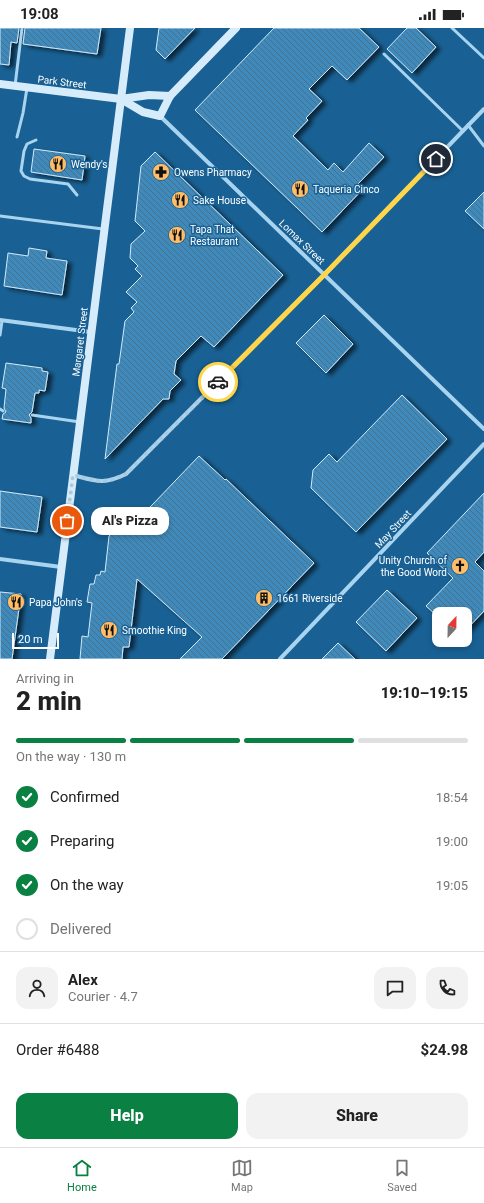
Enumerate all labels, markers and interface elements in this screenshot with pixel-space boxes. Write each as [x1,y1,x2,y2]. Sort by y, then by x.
text: 19:08 [20,5,59,23]
street label: Park Street [37,74,87,90]
pin [419,142,453,176]
icon: home [425,148,447,170]
restaurant icon: Wendy's [48,154,68,174]
place label: Wendy's [71,159,108,170]
pharmacy icon: Owens Pharmacy [151,162,171,182]
place label: Owens Pharmacy [174,167,252,178]
restaurant icon: Taqueria Cinco [290,179,310,199]
place label: Taqueria Cinco [313,184,380,195]
restaurant icon: Sake House [170,190,190,210]
place label: Sake House [193,195,246,206]
street label: Lomax Street [277,218,327,266]
place label: Tapa That Restaurant [190,224,238,247]
restaurant icon: Tapa That Restaurant [167,225,187,245]
street label: Margaret Street [70,307,90,377]
courier [198,362,238,402]
icon: car [207,371,229,393]
pin [50,504,84,538]
callout: Al's Pizza [91,507,169,535]
street label: May Street [373,508,413,550]
icon: bag [56,510,78,532]
text: Al's Pizza [102,513,158,528]
place label: Unity Church of the Good Word [379,555,448,578]
church icon: Unity Church of the Good Word [450,556,470,576]
building icon: 1661 Riverside [254,588,274,608]
restaurant icon: Papa John's [6,592,26,612]
place label: 1661 Riverside [277,593,343,604]
place label: Papa John's [29,597,83,608]
north arrow [432,607,472,647]
map controls [432,607,472,647]
restaurant icon: Smoothie King [99,620,119,640]
place label: Smoothie King [122,625,187,636]
scale bar [12,631,59,650]
text: 20 m [18,633,43,646]
text: Arriving in [16,671,74,686]
text: 19:10–19:15 [381,684,468,702]
text: 2 min [16,686,82,716]
text: On the way · 130 m [16,749,126,764]
icon: check [16,786,38,808]
text: Confirmed [50,788,120,806]
text: 18:54 [436,790,468,805]
icon: check [16,830,38,852]
text: Preparing [50,832,114,850]
text: 19:00 [436,834,468,849]
icon: check [16,874,38,896]
text: On the way [50,876,124,894]
text: 19:05 [436,878,468,893]
text: Delivered [50,920,112,938]
button: person [16,967,58,1009]
button: chat [374,967,416,1009]
button: phone [426,967,468,1009]
text: Alex [68,971,98,989]
text: Courier · 4.7 [68,989,138,1004]
text: Order #6488 [16,1041,99,1059]
text: $24.98 [421,1041,468,1059]
button: Help [16,1093,238,1139]
button: Share [246,1093,468,1139]
tab: Home [67,1157,97,1194]
tab: Map [231,1157,253,1194]
tab: Saved [387,1157,417,1194]

